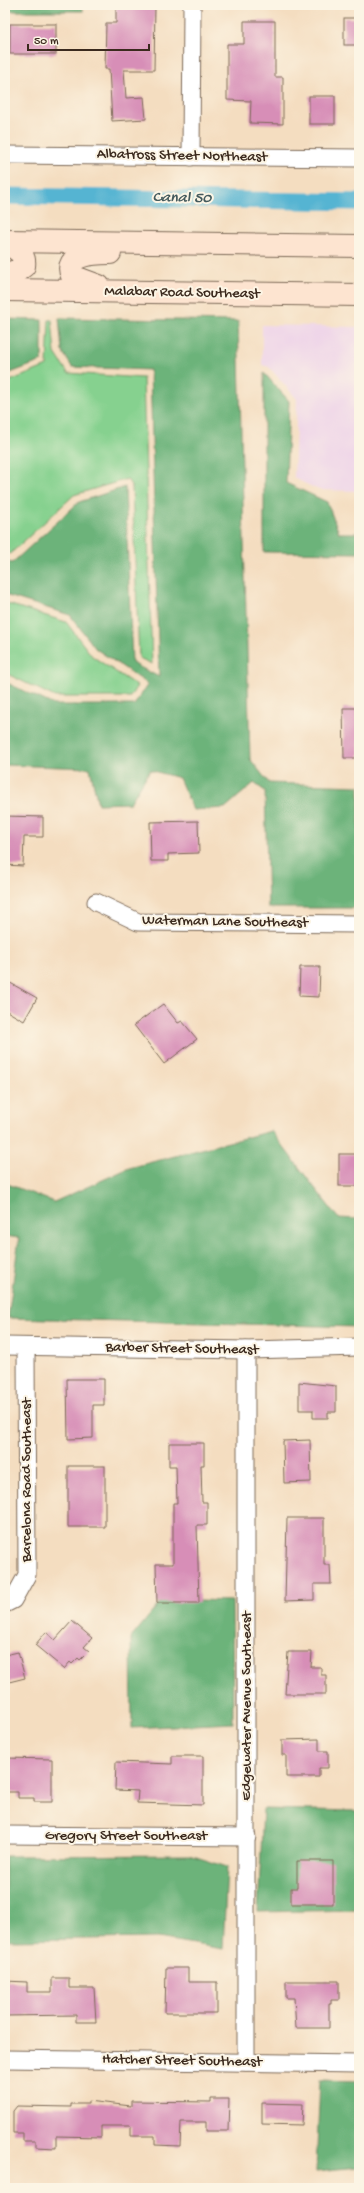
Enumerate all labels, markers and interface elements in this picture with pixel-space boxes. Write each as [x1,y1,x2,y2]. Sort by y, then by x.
scale bar [28,26,149,52]
text: 50 m [34,35,59,49]
street label: Albatross Street Northeast [97,146,269,167]
water label: Canal 50 [152,189,212,209]
street label: Malabar Road Southeast [104,283,262,303]
street label: Waterman Lane Southeast [142,912,310,932]
street label: Barber Street Southeast [104,1339,261,1359]
street label: Barcelona Road Southeast [18,1396,36,1563]
street label: Edgewater Avenue Southeast [238,1609,256,1801]
street label: Gregory Street Southeast [45,1827,209,1845]
street label: Hatcher Street Southeast [102,2051,264,2071]

